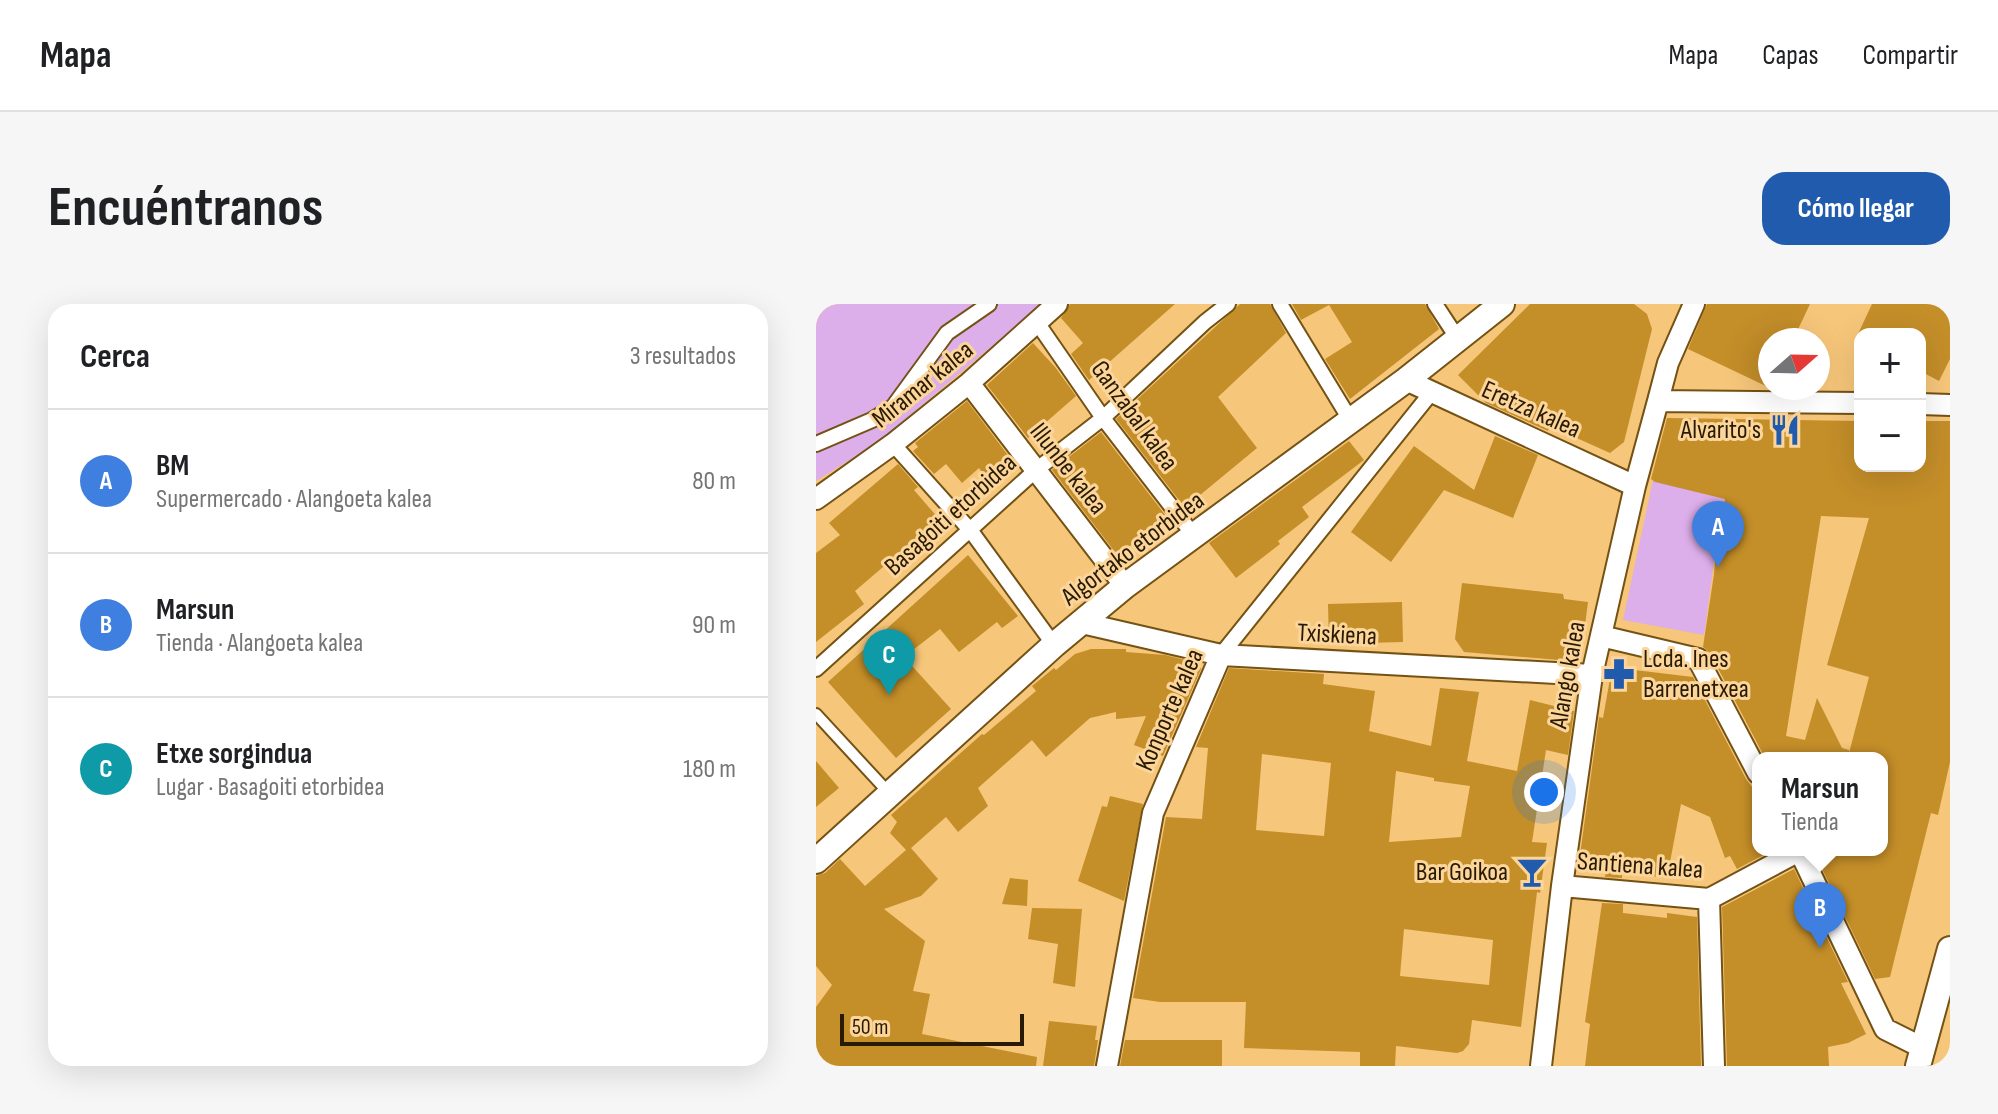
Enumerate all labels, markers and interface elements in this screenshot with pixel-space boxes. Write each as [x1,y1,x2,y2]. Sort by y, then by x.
text: Mapa [40,33,112,78]
text: Mapa [1669,39,1718,72]
text: Capas [1762,39,1819,72]
text: Compartir [1863,39,1958,72]
button: Cómo llegar [1762,172,1950,245]
text: Encuéntranos [48,175,323,242]
north arrow [1758,328,1830,400]
map controls [1854,328,1926,472]
button: + [1854,328,1926,400]
street label: Miramar kalea [866,335,980,435]
text: Cerca [80,336,150,377]
text: 3 resultados [630,341,736,372]
street label: Ganzabal kalea [1084,355,1184,477]
street label: Eretza kalea [1477,374,1585,446]
button: − [1854,400,1926,472]
restaurant icon: Alvarito's [1768,413,1802,447]
place label: Alvarito's [1680,415,1761,446]
street label: Illunbe kalea [1023,417,1113,521]
text: BM [156,448,189,484]
street label: Basagoiti etorbidea [879,448,1023,582]
text: A [100,466,112,497]
text: 80 m [692,466,736,497]
text: Supermercado · Alangoeta kalea [156,484,432,515]
street label: Algortako etorbidea [1055,485,1210,613]
pin: A [1692,501,1744,567]
text: Marsun [156,592,234,628]
text: B [100,610,112,641]
text: 90 m [692,610,736,641]
street label: Txiskiena [1296,617,1378,653]
street label: Alango kalea [1543,619,1593,732]
text: Tienda · Alangoeta kalea [156,628,363,659]
pin: C [863,629,915,695]
street label: Konporte kalea [1129,644,1211,776]
place label: Lcda. Ines Barrenetxea [1643,644,1749,705]
pharmacy icon: Lcda. Ines Barrenetxea [1602,657,1636,691]
text: Etxe sorgindua [156,736,312,772]
popup [1752,752,1888,856]
text: C [99,754,113,785]
text: 180 m [683,754,736,785]
text: Marsun [1781,771,1859,807]
text: Lugar · Basagoiti etorbidea [156,772,384,803]
your location [1524,772,1564,812]
text: Tienda [1781,807,1839,838]
street label: Santiena kalea [1576,846,1704,886]
bar icon: Bar Goikoa [1515,855,1549,889]
place label: Bar Goikoa [1416,857,1508,888]
pin: B [1794,882,1846,948]
scale bar [840,1010,1024,1046]
text: 50 m [852,1014,888,1041]

